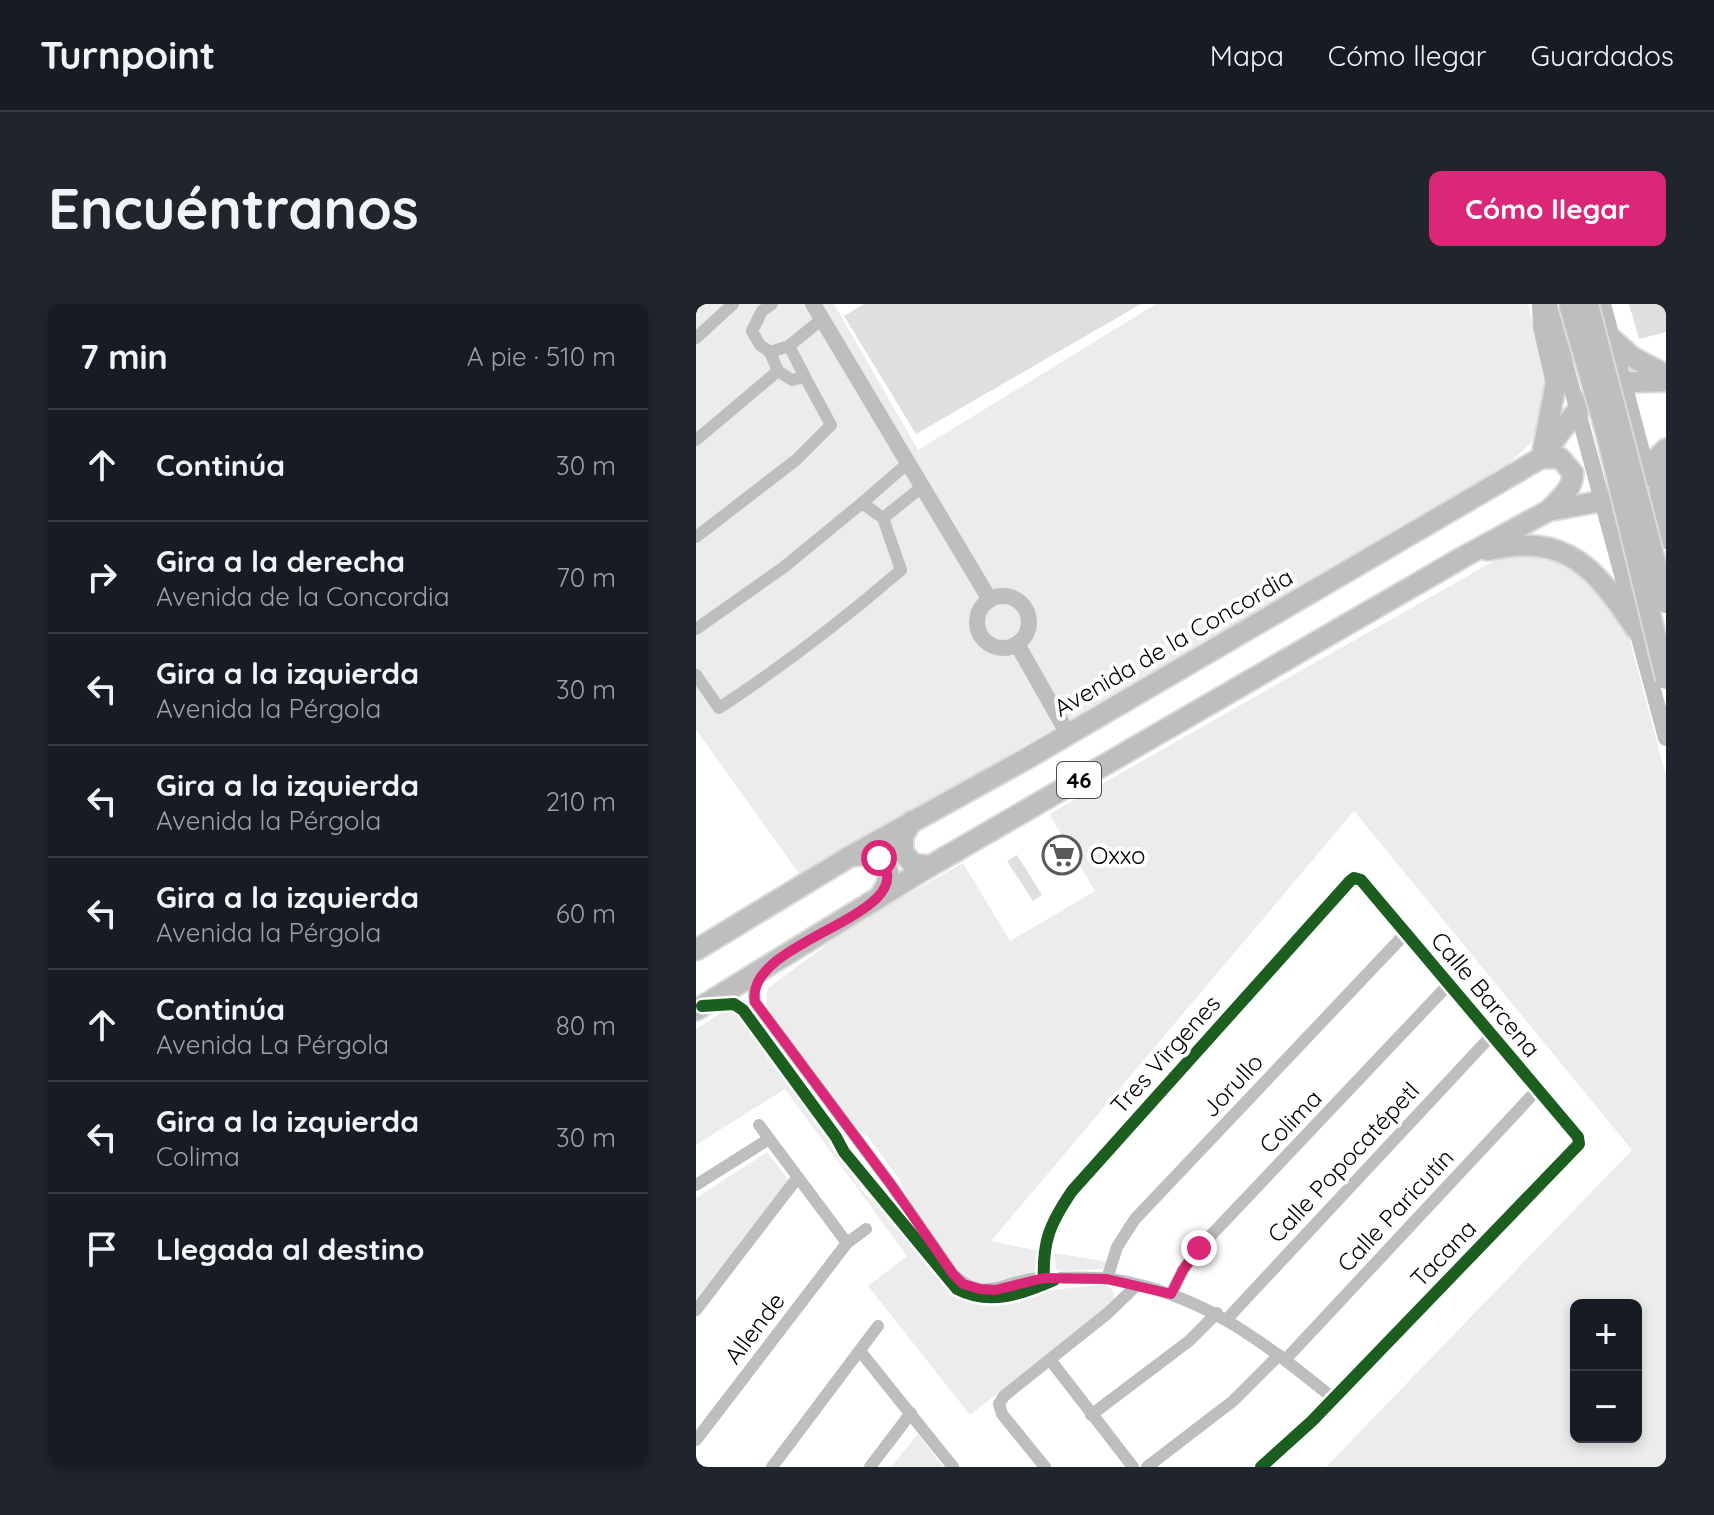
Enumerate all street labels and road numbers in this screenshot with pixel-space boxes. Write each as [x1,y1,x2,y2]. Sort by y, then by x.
street label: Avenida de la Concordia [1048,561,1298,723]
road number: 46 [1057,762,1101,798]
street label: Calle Barcena [1425,925,1547,1063]
street label: Tres Virgenes [1104,988,1226,1120]
street label: Jorullo [1195,1047,1269,1123]
street label: Calle Popocatépetl [1261,1075,1425,1249]
street label: Colima [1252,1083,1328,1159]
street label: Calle Paricutín [1330,1142,1460,1278]
street label: Tacana [1404,1213,1482,1293]
street label: Allende [717,1286,791,1370]

